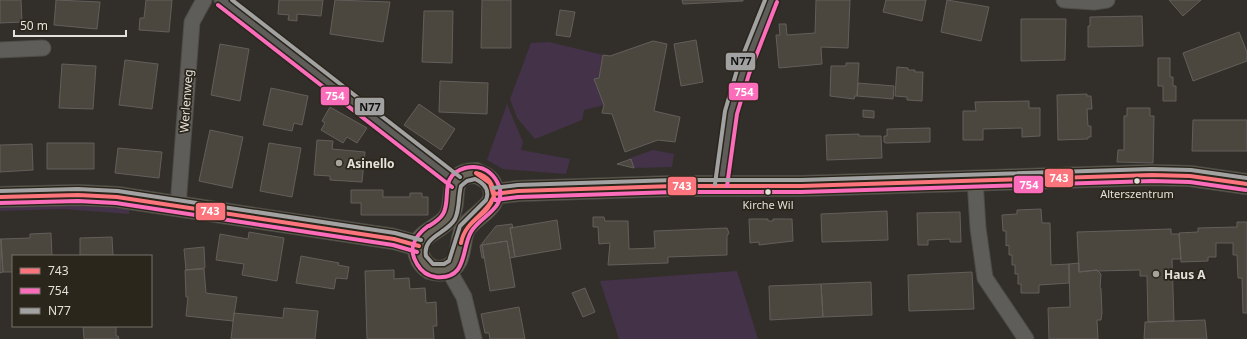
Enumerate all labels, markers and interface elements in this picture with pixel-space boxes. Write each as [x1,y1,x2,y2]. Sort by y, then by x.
scale bar [14,12,126,38]
text: 50 m [20,17,48,34]
line badge: N77 [725,52,756,71]
text: N77 [730,53,752,68]
street label: Werlenweg [175,69,197,133]
line badge: 754 [728,82,759,101]
text: 754 [735,84,754,99]
line badge: 754 [320,86,350,106]
text: 754 [326,88,345,103]
line badge: N77 [354,97,385,116]
text: N77 [359,99,381,114]
place label: Asinello [347,155,395,172]
marker: Asinello [334,158,344,168]
line badge: 743 [1044,168,1074,188]
text: 743 [1050,170,1068,185]
line badge: 754 [1013,175,1044,194]
line badge: 743 [667,176,697,196]
marker: Alterszentrum [1132,176,1142,186]
text: 754 [1020,177,1039,192]
text: 743 [673,178,691,193]
place label: Alterszentrum [1100,186,1174,201]
marker: Kirche Wil [763,187,773,197]
place label: Kirche Wil [742,197,794,212]
line badge: 743 [195,202,226,221]
text: 743 [201,203,219,218]
legend [12,255,152,327]
text: 743 [48,262,69,279]
place label: Haus A [1164,266,1206,283]
marker: Haus A [1151,269,1161,279]
text: 754 [48,282,69,299]
text: N77 [48,302,71,319]

